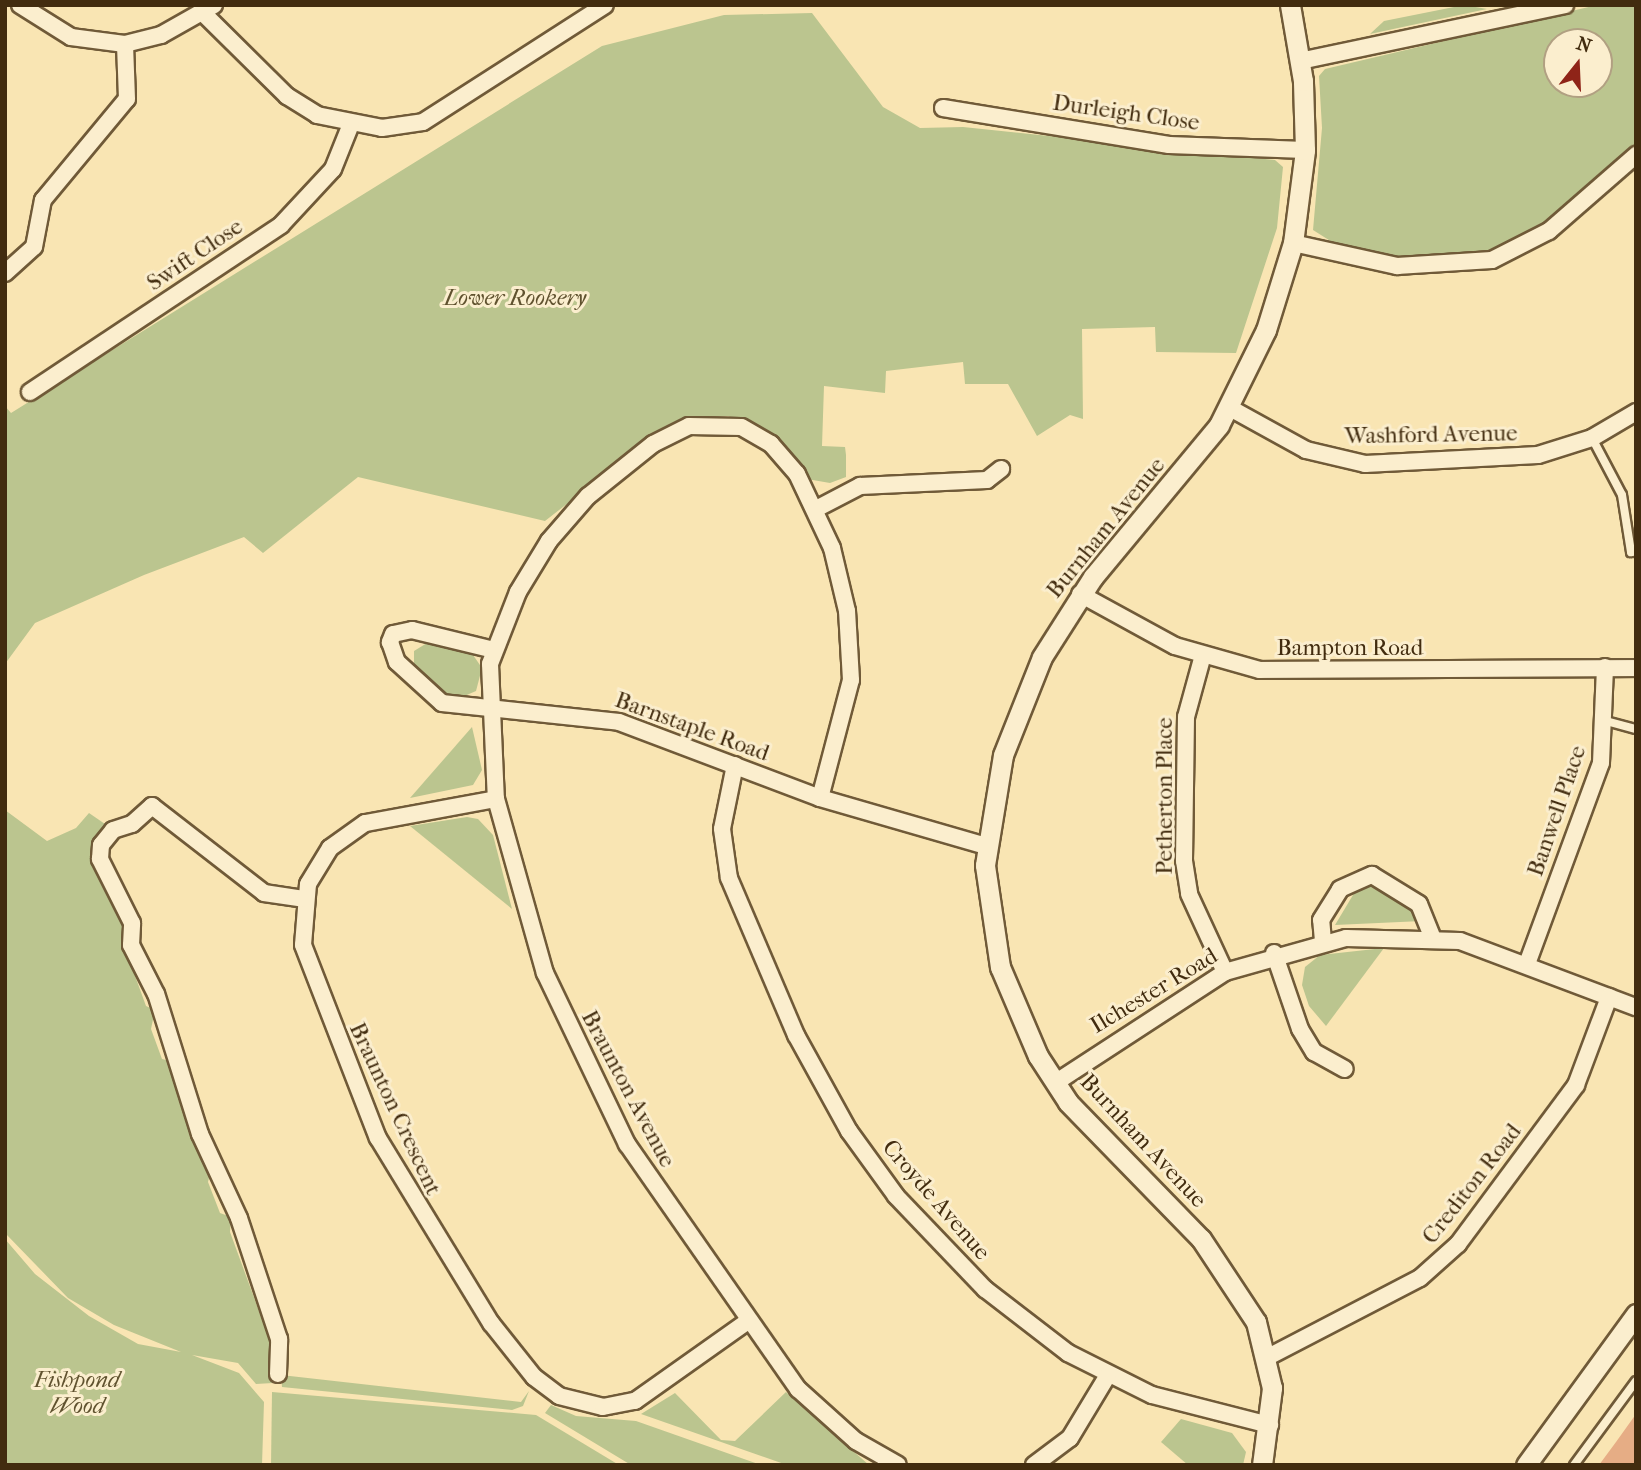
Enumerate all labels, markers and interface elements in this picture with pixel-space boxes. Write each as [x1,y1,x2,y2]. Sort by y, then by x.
north arrow [1543,28,1613,98]
text: N [1574,32,1594,58]
street label: Durleigh Close [1051,89,1201,137]
street label: Swift Close [142,213,248,297]
park label: Lower Rookery [444,284,586,312]
street label: Washford Avenue [1344,420,1518,450]
street label: Burnham Avenue [1041,452,1171,604]
street label: Bampton Road [1277,634,1423,662]
street label: Barnstaple Road [611,686,773,768]
street label: Petherton Place [1151,717,1179,875]
street label: Banwell Place [1522,742,1592,880]
street label: Ilchester Road [1085,942,1223,1040]
street label: Braunton Avenue [575,1006,681,1172]
street label: Braunton Crescent [343,1018,447,1200]
street label: Burnham Avenue [1074,1068,1212,1214]
street label: Crediton Road [1417,1118,1527,1250]
street label: Croyde Avenue [876,1134,996,1266]
park label: Fishpond Wood [34,1366,120,1420]

